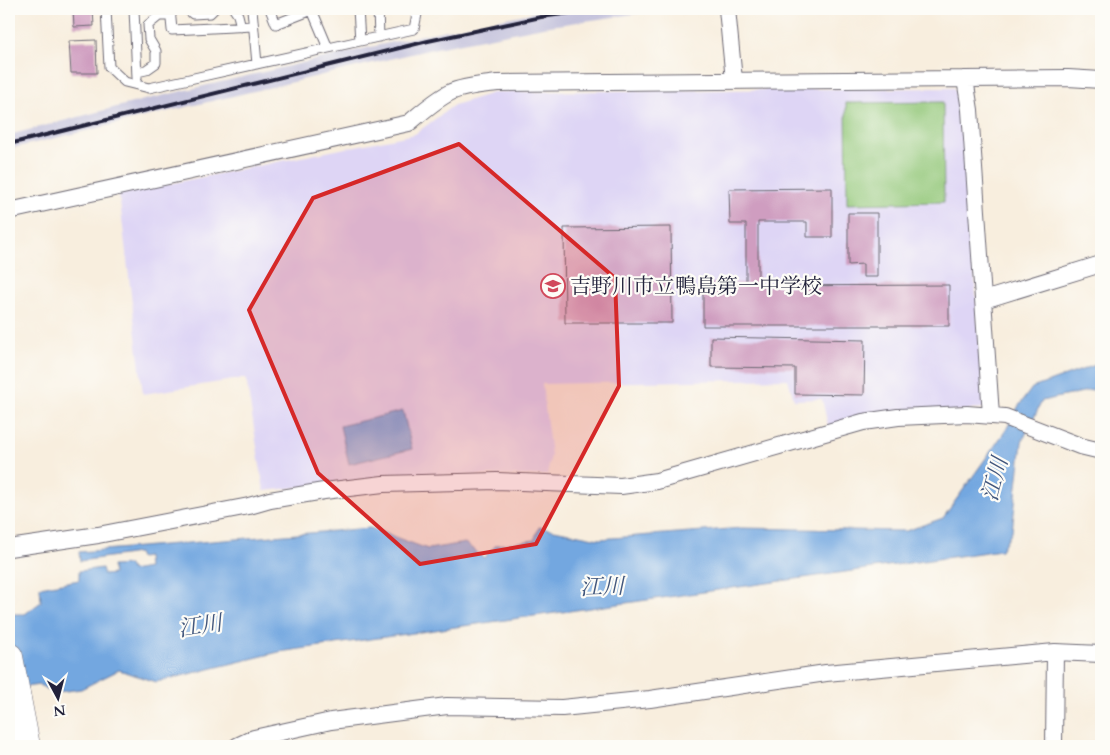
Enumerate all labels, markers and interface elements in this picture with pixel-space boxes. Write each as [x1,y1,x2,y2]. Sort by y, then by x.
place label: 吉野川市立鴨島第一中学校 [570,272,822,301]
school or university icon: 吉野川市立鴨島第一中学校 [540,273,566,299]
water label: 江川 [975,452,1016,504]
water label: 江川 [580,571,627,603]
water label: 江川 [176,607,226,644]
north arrow [32,672,82,722]
text: N [52,700,67,721]

